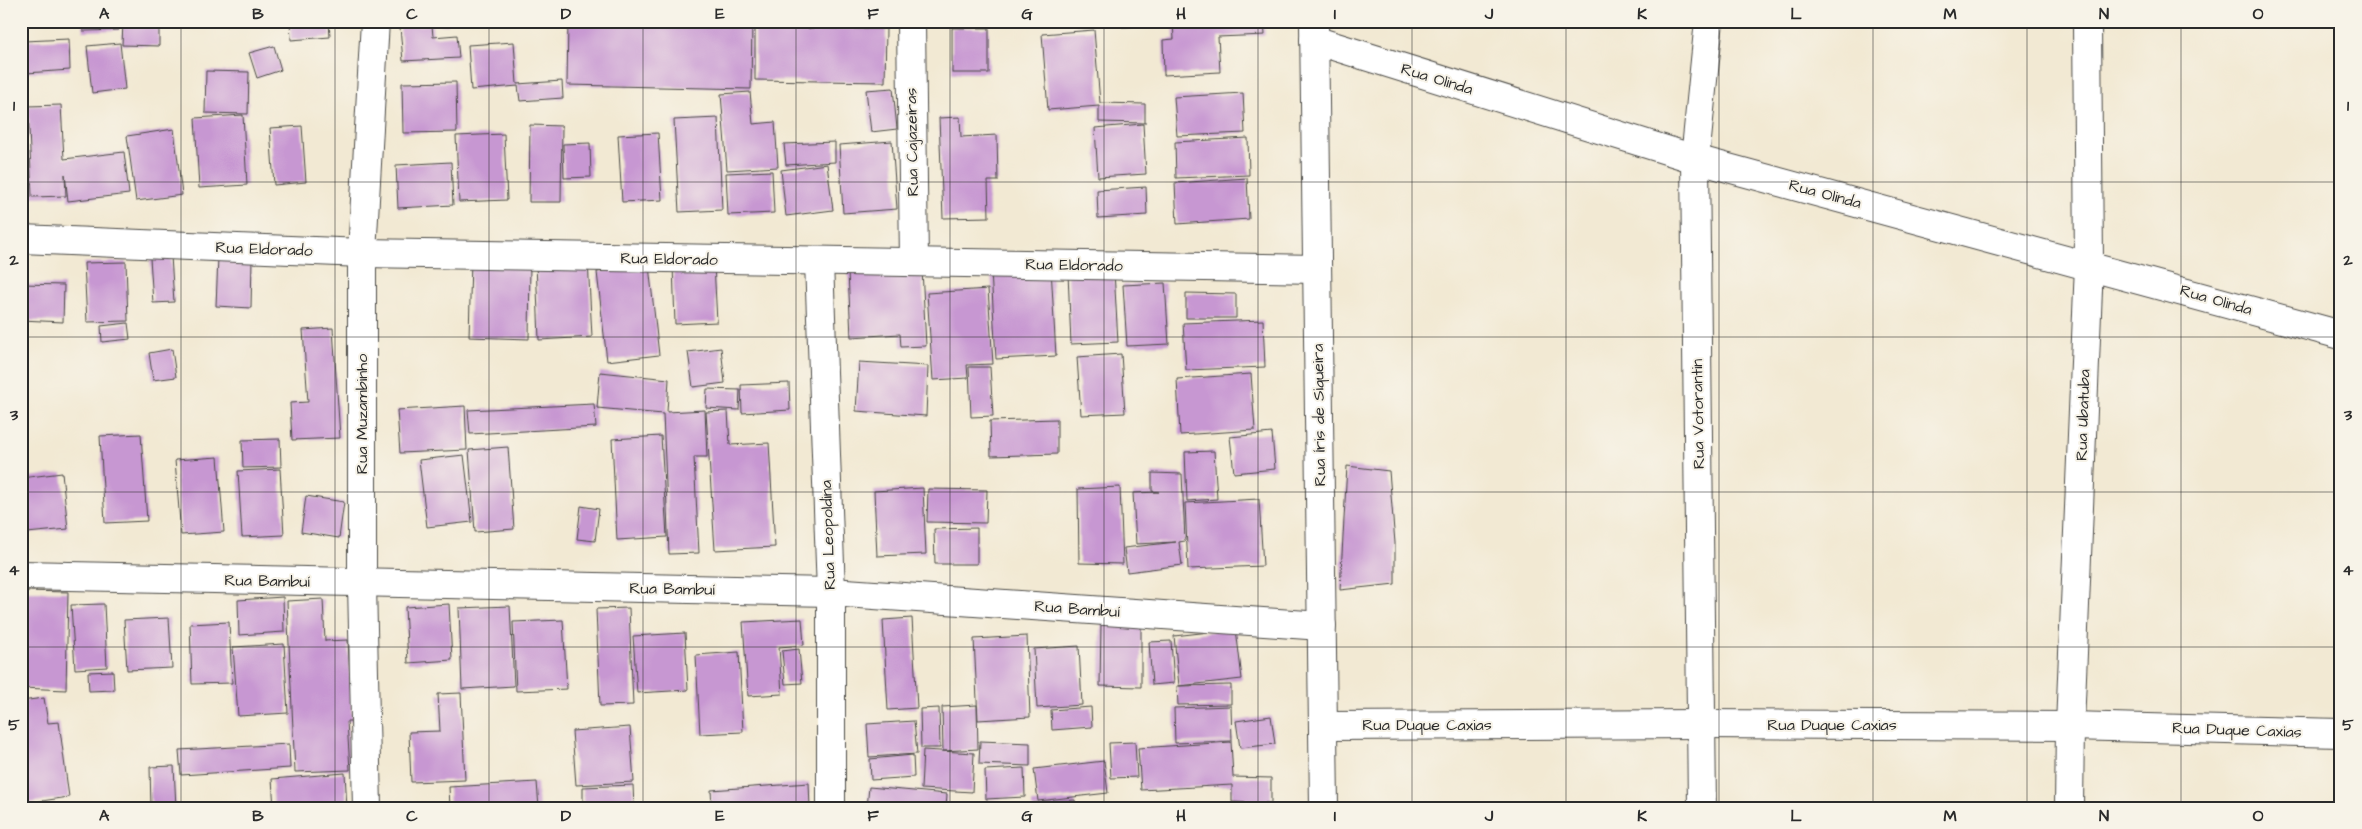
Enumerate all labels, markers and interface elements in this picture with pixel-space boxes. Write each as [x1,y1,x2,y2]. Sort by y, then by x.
text: A [99,3,110,25]
text: B [252,3,264,25]
text: C [406,3,418,25]
text: D [561,3,572,25]
text: E [715,3,725,25]
text: F [867,3,879,25]
text: G [1021,3,1033,25]
text: H [1176,3,1186,25]
text: I [1334,3,1336,25]
text: J [1484,3,1494,25]
text: K [1637,3,1647,25]
text: L [1790,3,1802,25]
text: M [1943,3,1957,25]
text: N [2099,3,2109,25]
text: O [2253,3,2264,25]
street label: Rua Olinda [1398,58,1476,100]
street label: Rua Cajazeiras [900,88,924,196]
text: 1 [13,95,16,117]
text: 1 [2347,95,2350,117]
street label: Rua Olinda [1786,174,1864,214]
street label: Rua Eldorado [215,236,313,262]
street label: Rua Eldorado [620,247,718,271]
text: 2 [8,249,19,271]
text: 2 [2342,249,2353,271]
street label: Rua Eldorado [1025,253,1123,277]
street label: Rua Olinda [2177,279,2255,321]
street label: Rua Íris de Siqueira [1307,344,1331,486]
street label: Rua Muzambinho [351,354,373,474]
street label: Rua Votorantin [1686,359,1710,469]
street label: Rua Ubatuba [2070,369,2096,461]
text: 3 [9,404,19,426]
text: 3 [2343,404,2353,426]
street label: Rua Leopoldina [815,480,841,590]
text: 4 [9,559,20,581]
text: 4 [2343,559,2354,581]
street label: Rua Bambuí [224,569,311,593]
street label: Rua Bambuí [629,577,716,601]
street label: Rua Bambuí [1034,595,1121,623]
text: 5 [8,714,20,736]
street label: Rua Duque Caxias [1362,714,1492,736]
street label: Rua Duque Caxias [1767,714,1897,736]
text: 5 [2342,714,2354,736]
street label: Rua Duque Caxias [2172,717,2302,743]
text: A [99,805,110,827]
text: B [252,805,264,827]
text: C [406,805,418,827]
text: D [561,805,572,827]
text: E [715,805,725,827]
text: F [867,805,879,827]
text: G [1021,805,1033,827]
text: H [1176,805,1186,827]
text: I [1334,805,1336,827]
text: J [1484,805,1494,827]
text: K [1637,805,1647,827]
text: L [1790,805,1802,827]
text: M [1943,805,1957,827]
text: N [2099,805,2109,827]
text: O [2253,805,2264,827]

